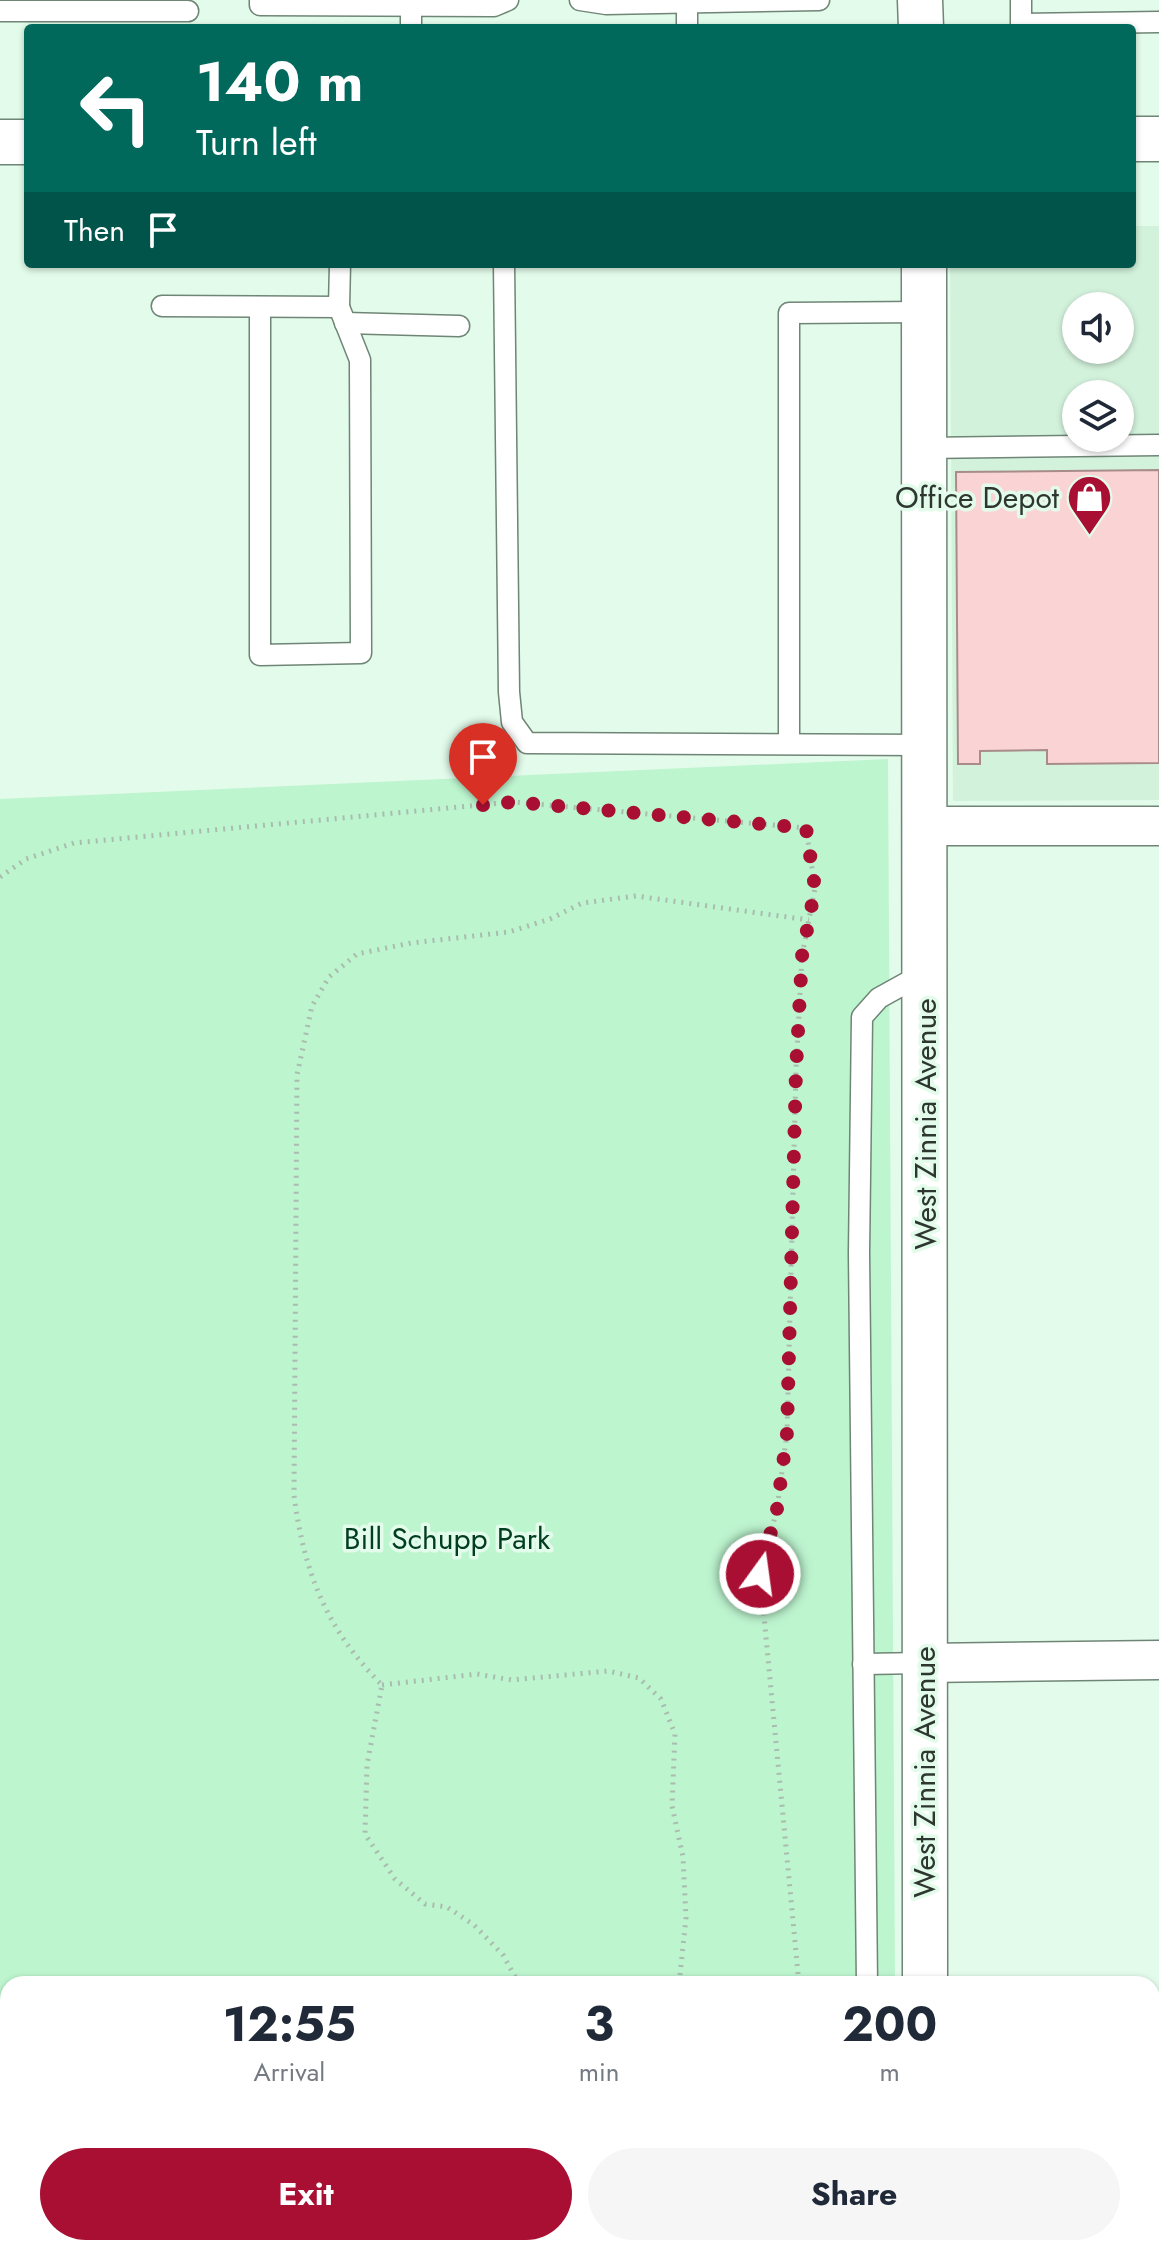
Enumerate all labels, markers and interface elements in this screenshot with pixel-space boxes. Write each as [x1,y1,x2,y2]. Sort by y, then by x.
text: 140 m [196,41,363,122]
icon: left [64,56,168,160]
text: Turn left [196,116,317,168]
icon: arrive [141,208,185,252]
text: Then [64,209,125,252]
map controls [1062,292,1134,452]
button: sound [1062,292,1134,364]
button: layers [1062,380,1134,452]
shop icon: Office Depot [1066,473,1114,536]
place label: Office Depot [895,476,1060,519]
pin [449,723,517,805]
icon: arrive [461,735,505,779]
street label: West Zinnia Avenue [904,998,947,1250]
park label: Bill Schupp Park [344,1517,551,1560]
position arrow [718,1532,802,1616]
street label: West Zinnia Avenue [903,1646,946,1898]
text: 12:55 [223,1990,356,2059]
text: 3 [584,1990,614,2059]
text: 200 [842,1990,937,2059]
text: Arrival [254,2053,325,2091]
text: min [579,2053,619,2091]
text: m [880,2053,900,2091]
button: Exit [40,2148,572,2240]
button: Share [588,2148,1120,2240]

